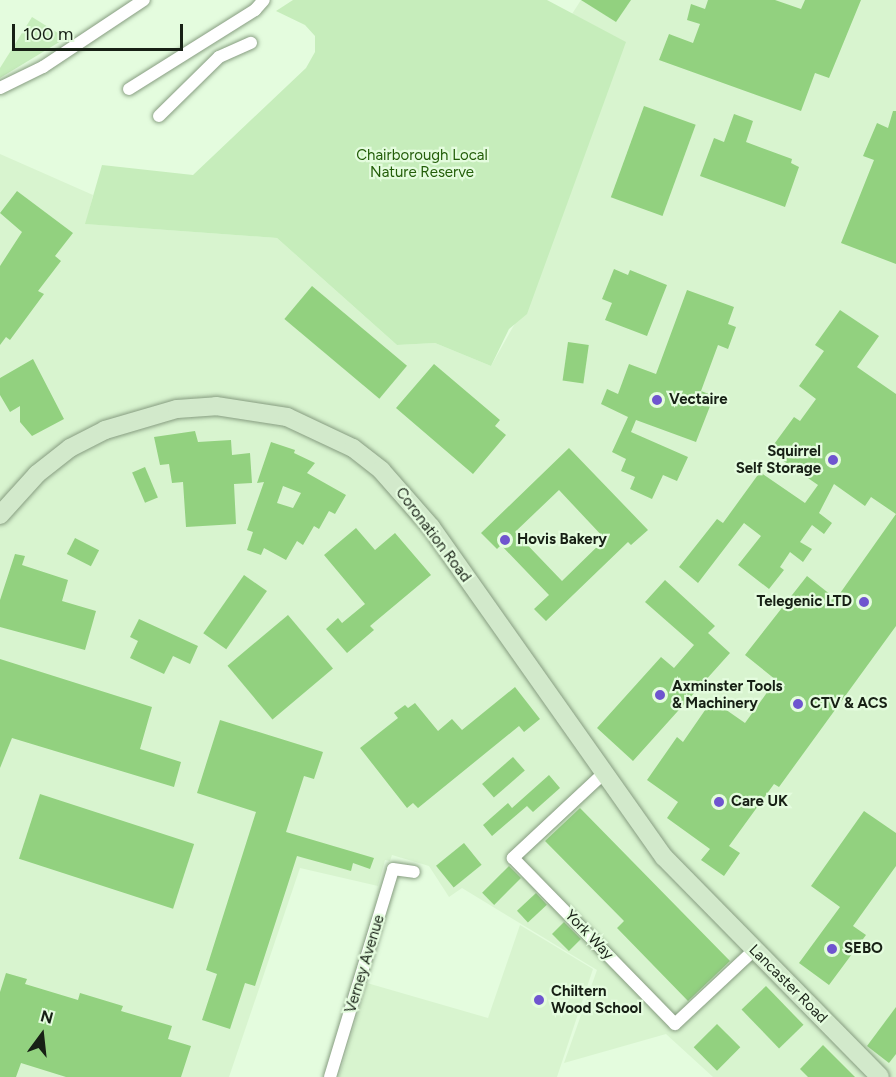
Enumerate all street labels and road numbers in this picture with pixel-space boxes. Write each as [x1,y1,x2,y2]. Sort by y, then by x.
street label: Coronation Road [392,484,474,586]
street label: York Way [561,906,617,964]
street label: Verney Avenue [342,913,388,1015]
street label: Lancaster Road [745,941,831,1027]

